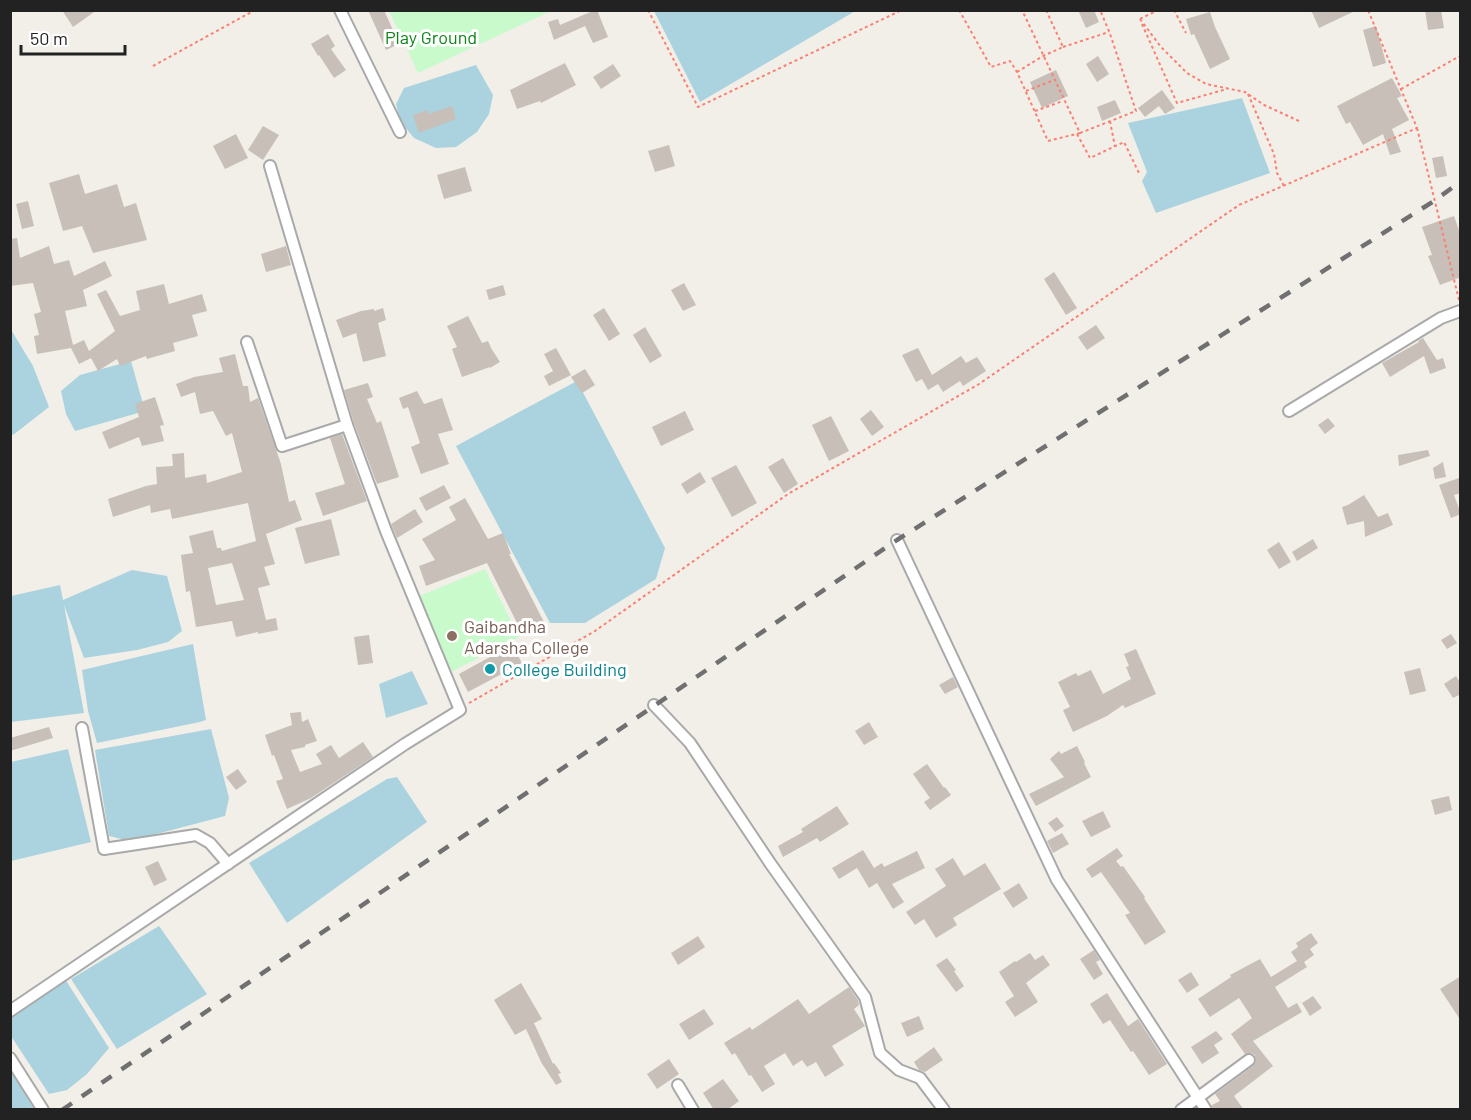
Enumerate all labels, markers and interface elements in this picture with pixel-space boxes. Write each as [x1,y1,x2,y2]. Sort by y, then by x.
scale bar [21,18,124,56]
park label: Play Ground [385,26,477,48]
text: 50 m [30,27,68,49]
place label: Gaibandha Adarsha College [464,615,589,658]
marker: Gaibandha Adarsha College [445,629,459,643]
place label: College Building [502,658,627,680]
marker: College Building [483,662,497,676]

